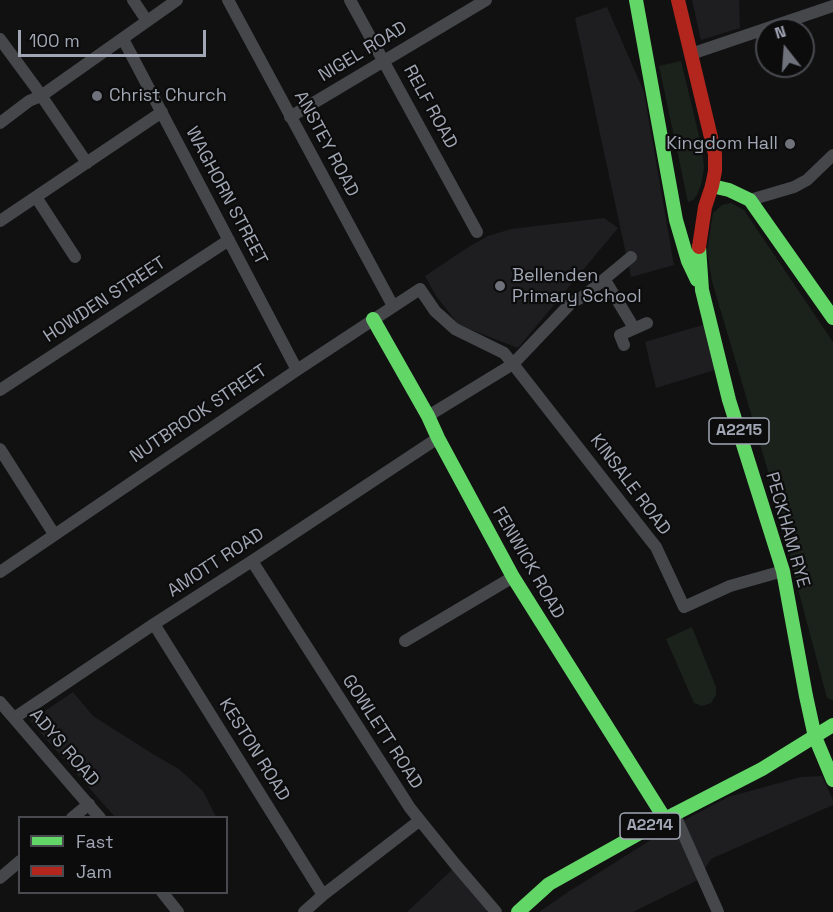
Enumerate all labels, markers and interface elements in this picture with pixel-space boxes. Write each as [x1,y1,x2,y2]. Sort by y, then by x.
street label: NIGEL ROAD [315,17,411,87]
scale bar [21,18,208,56]
north arrow [755,18,815,78]
text: N [772,21,788,44]
text: 100 m [29,29,80,52]
street label: RELF ROAD [398,61,462,153]
place label: Christ Church [109,85,227,107]
street label: ANSTEY ROAD [289,87,363,201]
marker: Christ Church [90,89,104,103]
street label: WAGHORN STREET [180,123,272,269]
place label: Kingdom Hall [666,133,778,155]
marker: Kingdom Hall [783,137,797,151]
street label: HOWDEN STREET [40,252,170,348]
place label: Bellenden Primary School [512,265,642,308]
marker: Bellenden Primary School [493,279,507,293]
street label: NUTBROOK STREET [126,360,272,468]
road number: A2215 [709,418,769,444]
street label: KINSALE ROAD [585,430,675,540]
street label: PECKHAM RYE [760,470,814,590]
street label: FENWICK ROAD [487,503,569,623]
street label: AMOTT ROAD [164,524,268,602]
street label: GOWLETT ROAD [337,671,427,793]
street label: KESTON ROAD [214,695,294,805]
street label: ADYS ROAD [24,705,104,791]
road number: A2214 [620,813,680,839]
legend [18,816,228,894]
text: Fast [76,830,113,853]
text: Jam [76,860,112,883]

